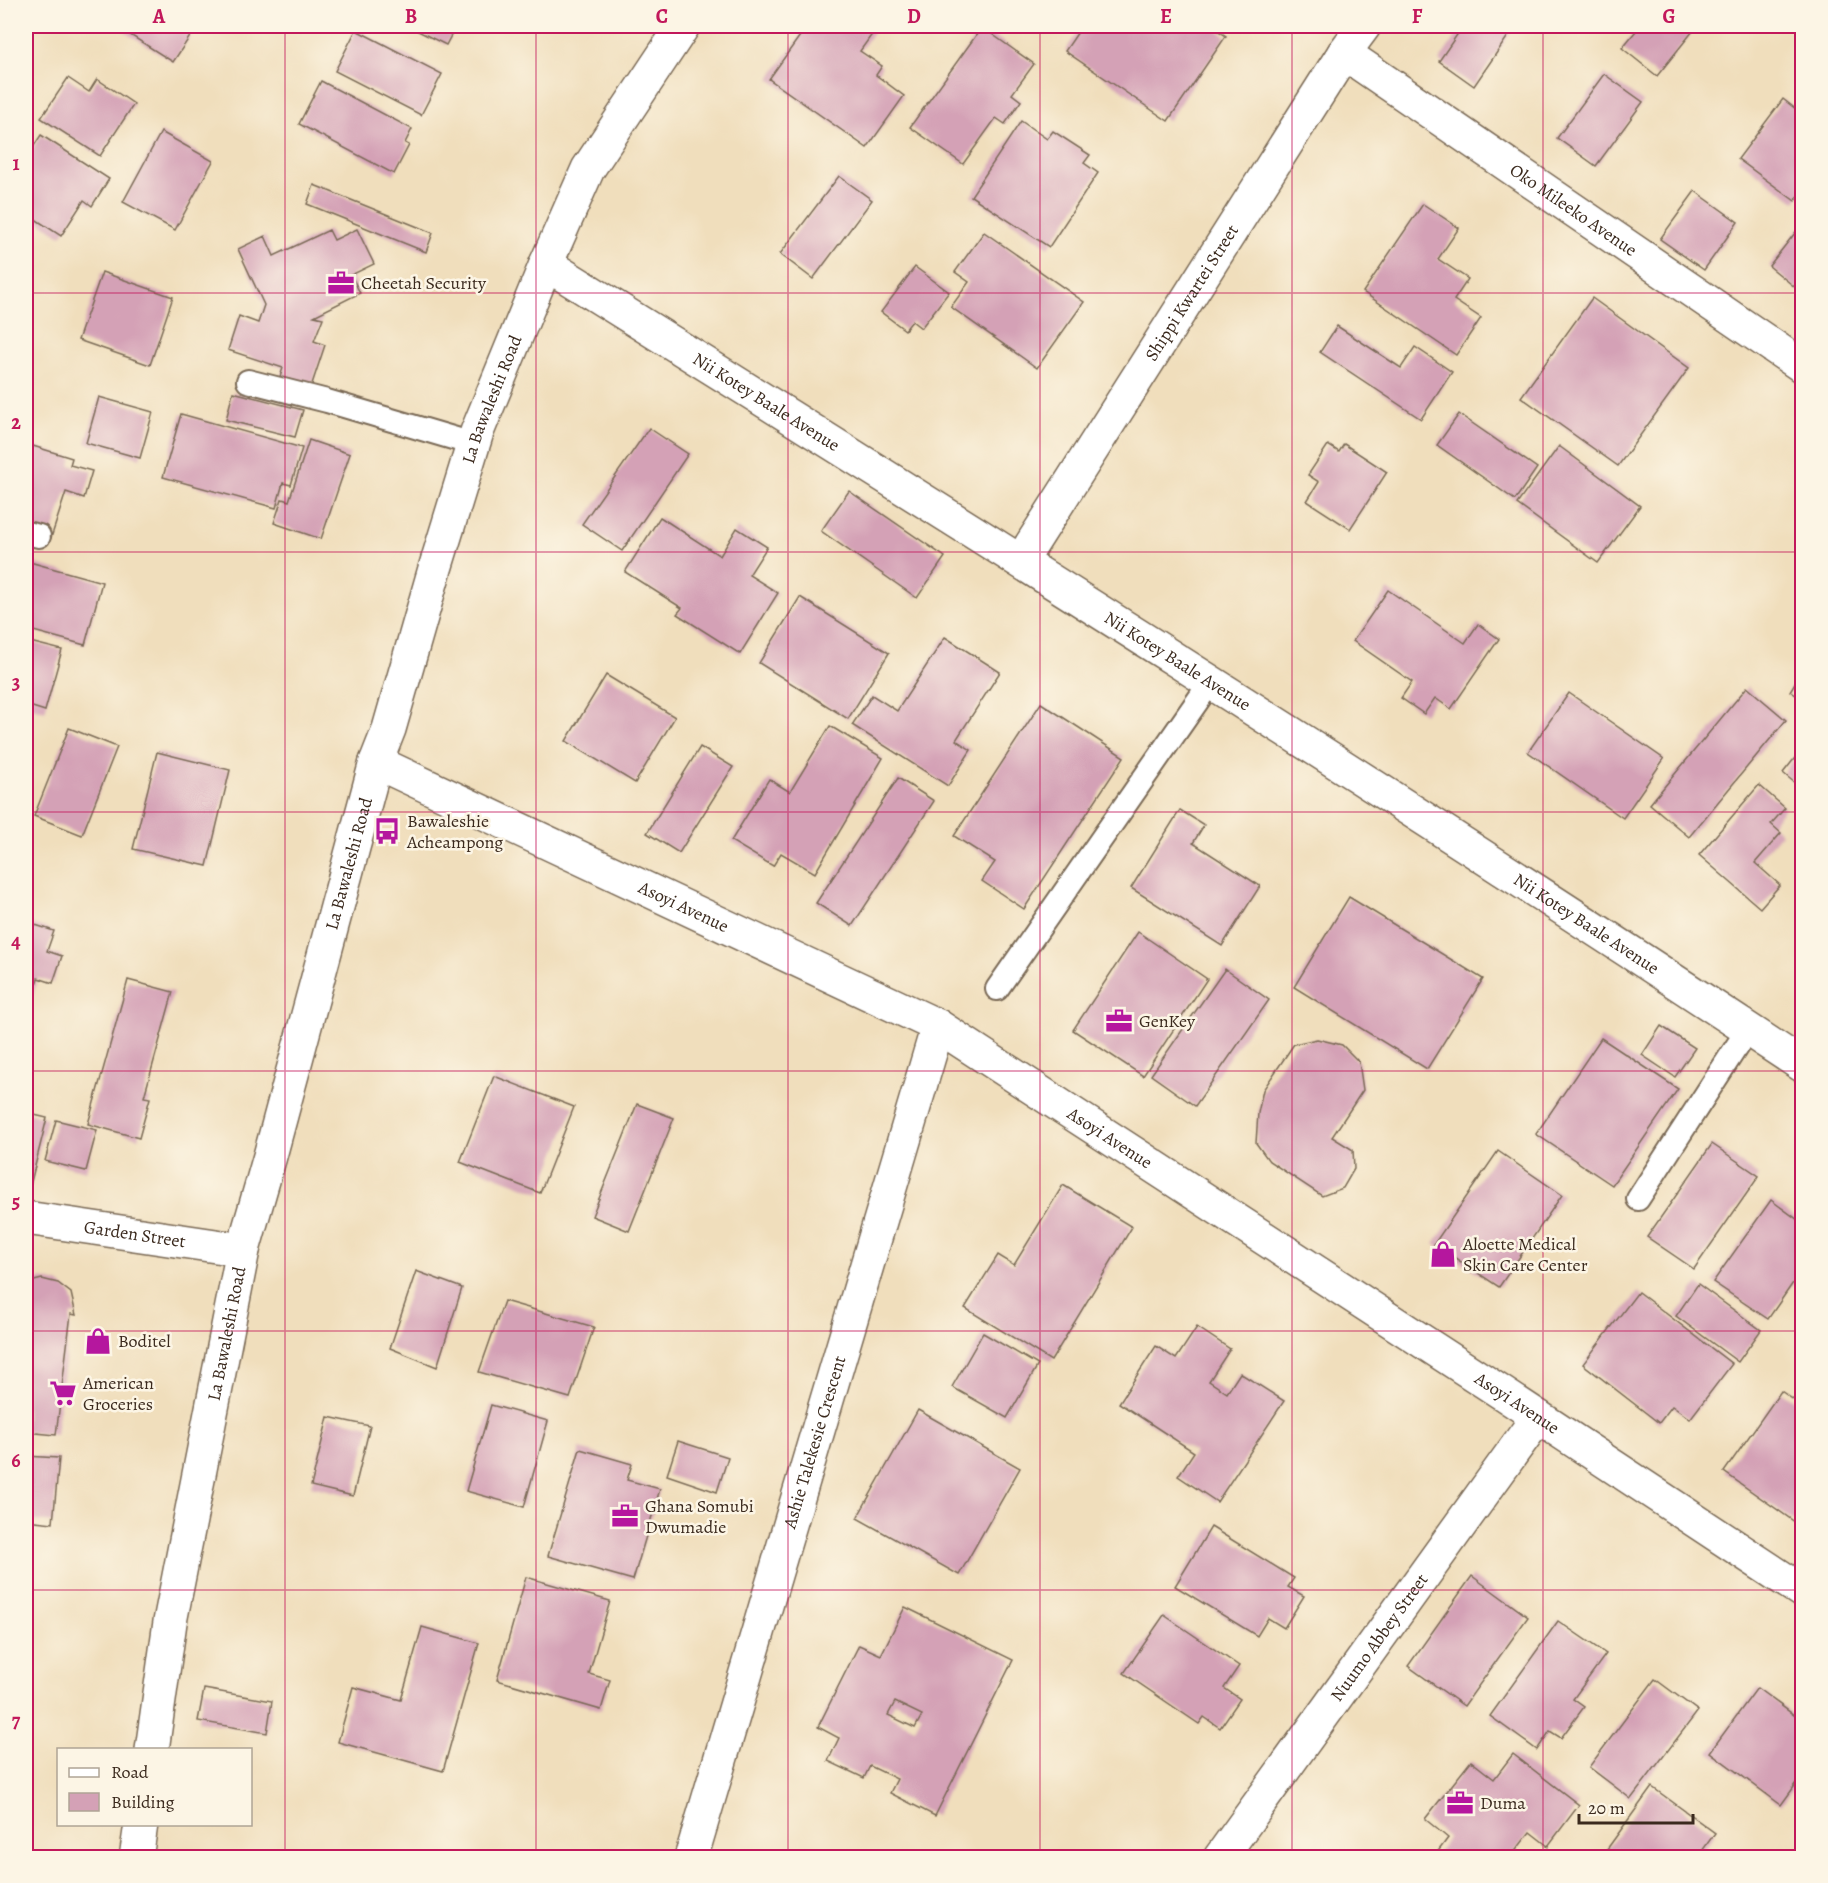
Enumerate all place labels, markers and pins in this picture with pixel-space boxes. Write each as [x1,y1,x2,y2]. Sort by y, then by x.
office icon: Cheetah Security [326,268,356,298]
place label: Cheetah Security [361,271,487,295]
place label: Bawaleshie Acheampong [406,809,503,854]
bus stop icon: Bawaleshie Acheampong [372,816,402,846]
office icon: GenKey [1104,1006,1134,1036]
place label: GenKey [1139,1009,1196,1033]
place label: Aloette Medical Skin Care Center [1462,1232,1588,1277]
shop icon: Aloette Medical Skin Care Center [1428,1239,1458,1269]
shop icon: Boditel [83,1326,113,1356]
place label: Boditel [118,1329,171,1353]
place label: American Groceries [82,1371,154,1416]
supermarket icon: American Groceries [48,1378,78,1408]
place label: Ghana Somubi Dwumadie [645,1494,754,1539]
office icon: Ghana Somubi Dwumadie [610,1501,640,1531]
office icon: Duma [1445,1788,1475,1818]
place label: Duma [1480,1791,1526,1815]

